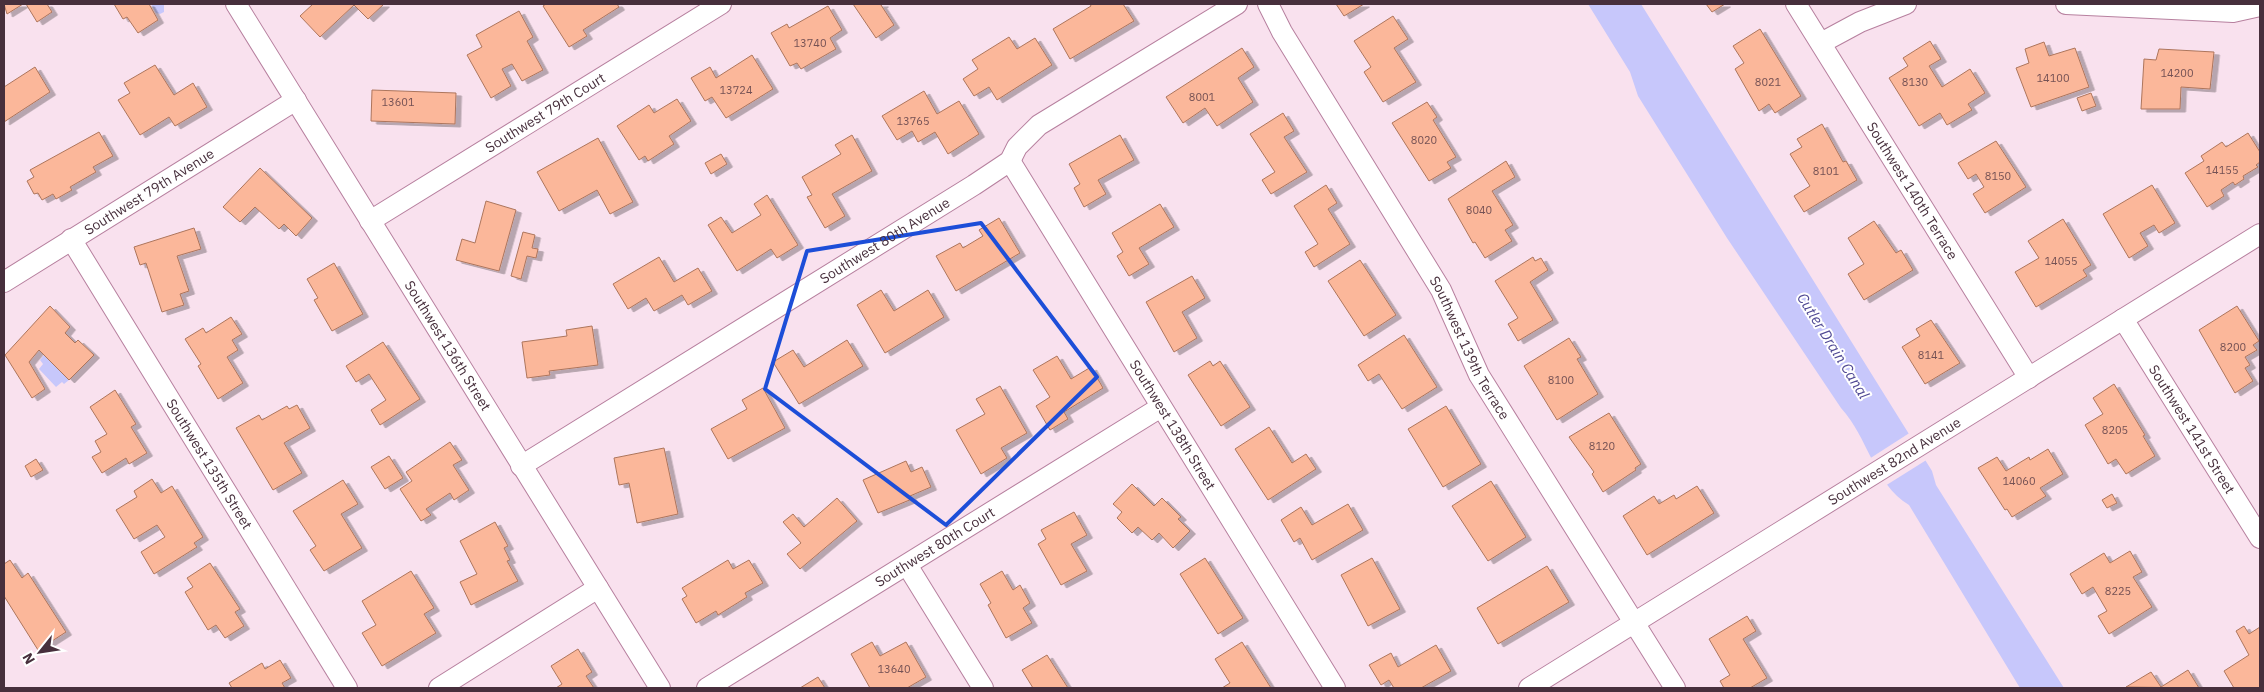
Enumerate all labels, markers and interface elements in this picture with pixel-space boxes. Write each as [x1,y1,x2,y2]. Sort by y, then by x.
house number: 13740 [794,36,827,50]
house number: 14200 [2161,66,2194,80]
street label: Southwest 79th Court [482,69,609,157]
house number: 14100 [2037,71,2070,85]
house number: 8021 [1755,75,1782,89]
house number: 8130 [1902,75,1928,89]
house number: 13724 [720,83,753,97]
house number: 8001 [1189,90,1216,104]
house number: 13601 [382,95,415,109]
house number: 13765 [897,114,930,128]
street label: Southwest 140th Terrace [1863,119,1962,263]
house number: 8020 [1411,133,1437,147]
street label: Southwest 79th Avenue [81,144,218,239]
house number: 14155 [2206,163,2239,177]
house number: 8101 [1813,164,1840,178]
house number: 8150 [1985,169,2011,183]
street label: Southwest 80th Avenue [816,193,953,288]
house number: 8040 [1466,203,1492,217]
house number: 14055 [2045,254,2078,268]
street label: Southwest 139th Terrace [1426,273,1514,423]
street label: Southwest 136th Street [401,277,495,414]
water label: Cutler Drain Canal [1793,289,1874,402]
house number: 8200 [2220,340,2246,354]
house number: 8141 [1918,348,1945,362]
street label: Southwest 138th Street [1126,356,1220,493]
street label: Southwest 141st Street [2145,361,2239,497]
house number: 8100 [1548,373,1574,387]
street label: Southwest 135th Street [162,395,256,533]
street label: Southwest 82nd Avenue [1825,413,1964,509]
house number: 8205 [2102,423,2128,437]
house number: 8120 [1589,439,1615,453]
house number: 14060 [2003,474,2036,488]
street label: Southwest 80th Court [872,503,998,591]
house number: 8225 [2105,584,2131,598]
north arrow [15,627,65,677]
text: N [18,650,39,667]
house number: 13640 [878,662,911,676]

